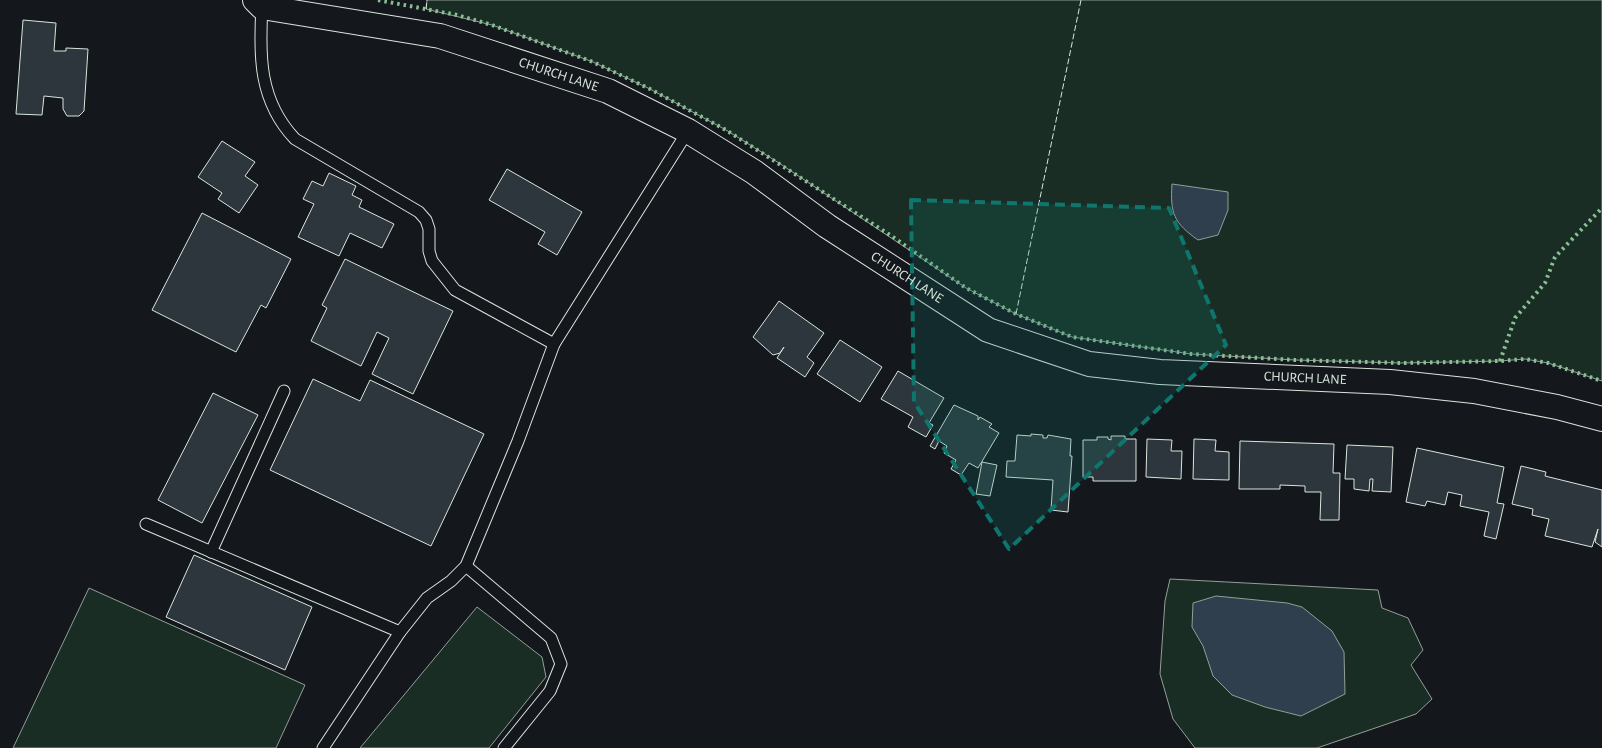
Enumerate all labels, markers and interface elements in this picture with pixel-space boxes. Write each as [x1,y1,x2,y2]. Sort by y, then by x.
street label: CHURCH LANE [517,55,600,94]
street label: CHURCH LANE [868,249,946,306]
street label: CHURCH LANE [1264,370,1347,387]

